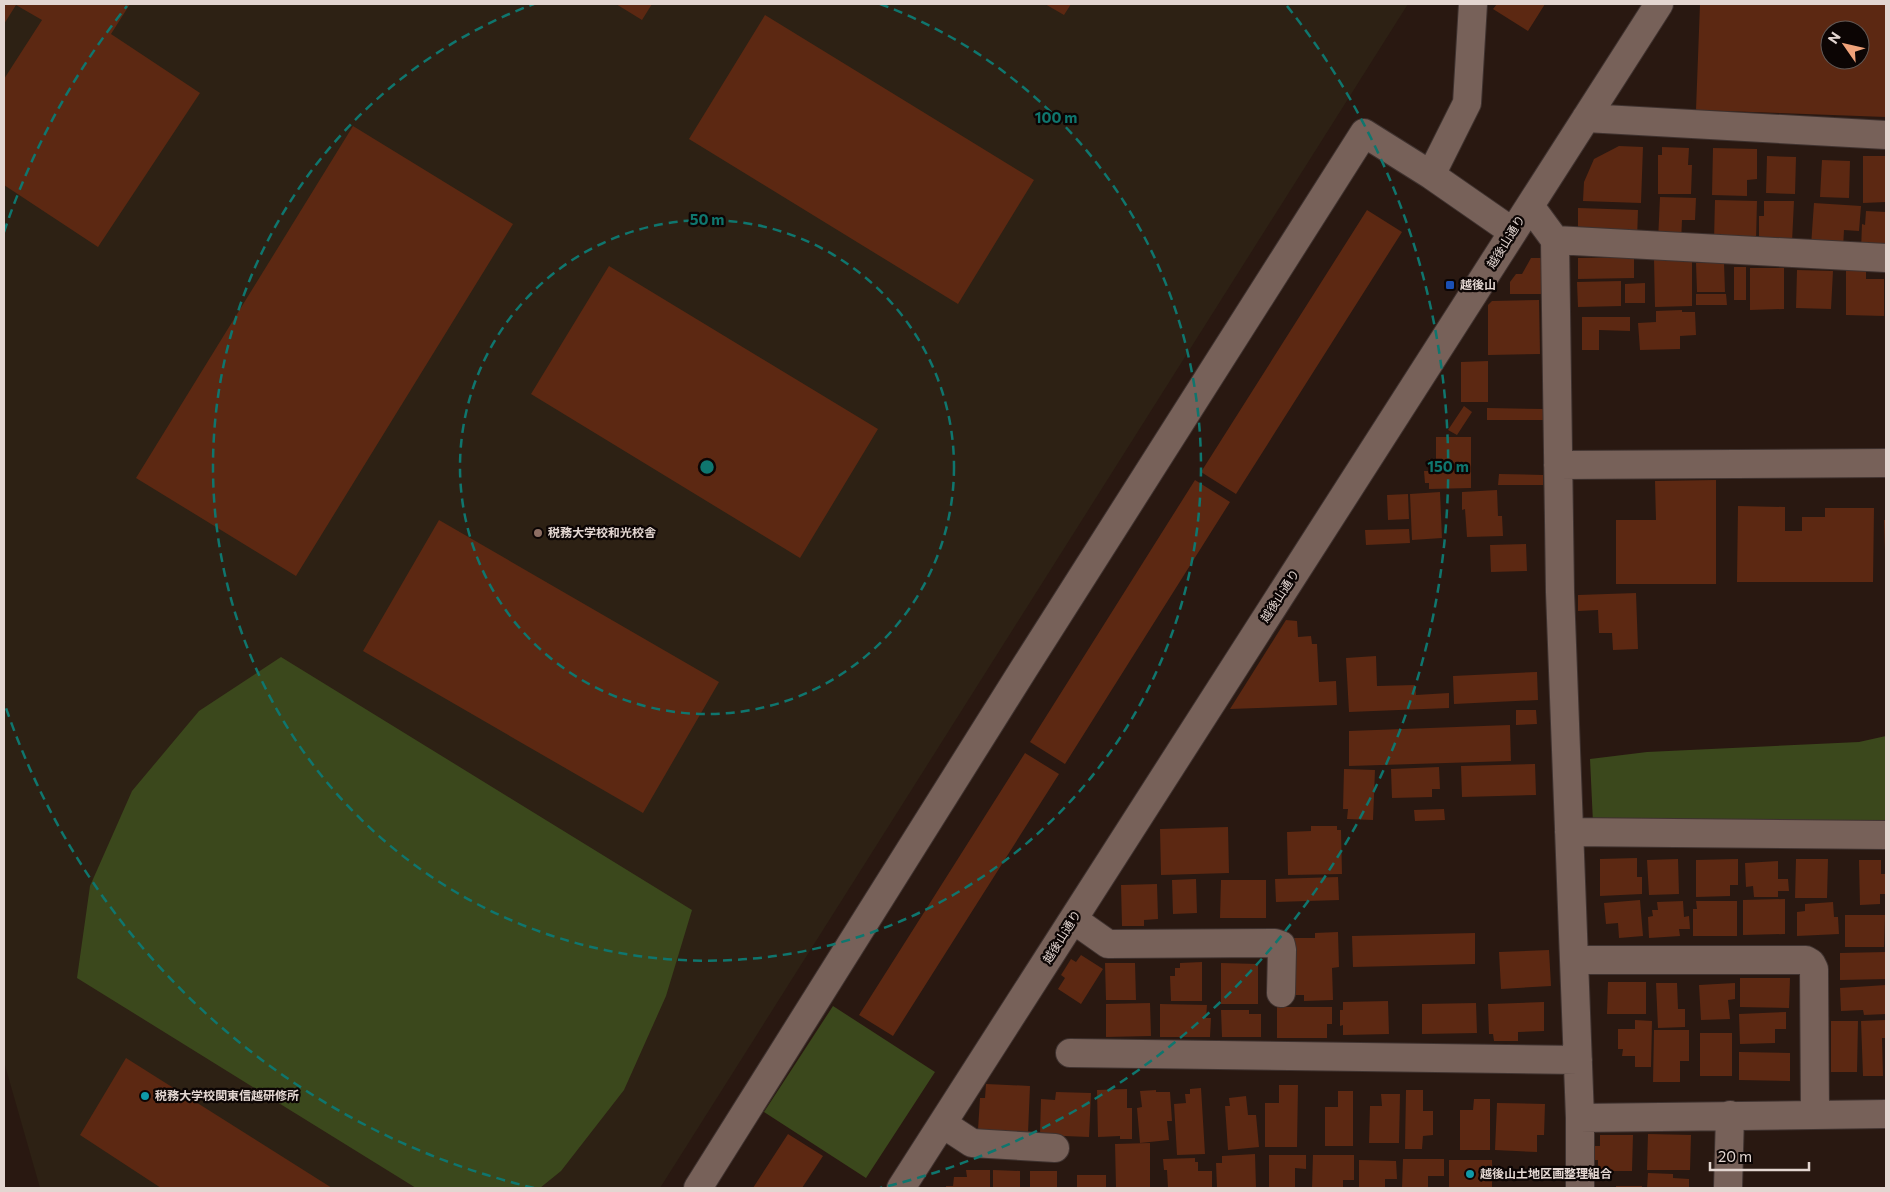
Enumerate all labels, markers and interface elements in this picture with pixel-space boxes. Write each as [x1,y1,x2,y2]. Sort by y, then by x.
north arrow [1820,20,1870,70]
text: N [1824,28,1844,47]
text: 100 m [1035,108,1077,126]
text: 50 m [690,210,724,228]
street label: 越後山通り [1483,212,1527,271]
place label: 越後山 [1460,277,1496,291]
marker: 越後山 [1444,279,1456,291]
text: 150 m [1427,457,1469,475]
centre of rings [698,458,716,476]
place label: 税務大学校和光校舎 [548,525,656,539]
marker: 税務大学校和光校舎 [532,527,544,539]
street label: 越後山通り [1257,566,1301,624]
street label: 越後山通り [1039,907,1083,966]
place label: 税務大学校関東信越研修所 [155,1088,299,1102]
marker: 税務大学校関東信越研修所 [139,1090,151,1102]
scale bar [1710,1140,1809,1172]
text: 20 m [1718,1147,1752,1165]
place label: 越後山土地区画整理組合 [1480,1166,1612,1180]
marker: 越後山土地区画整理組合 [1464,1168,1476,1180]

